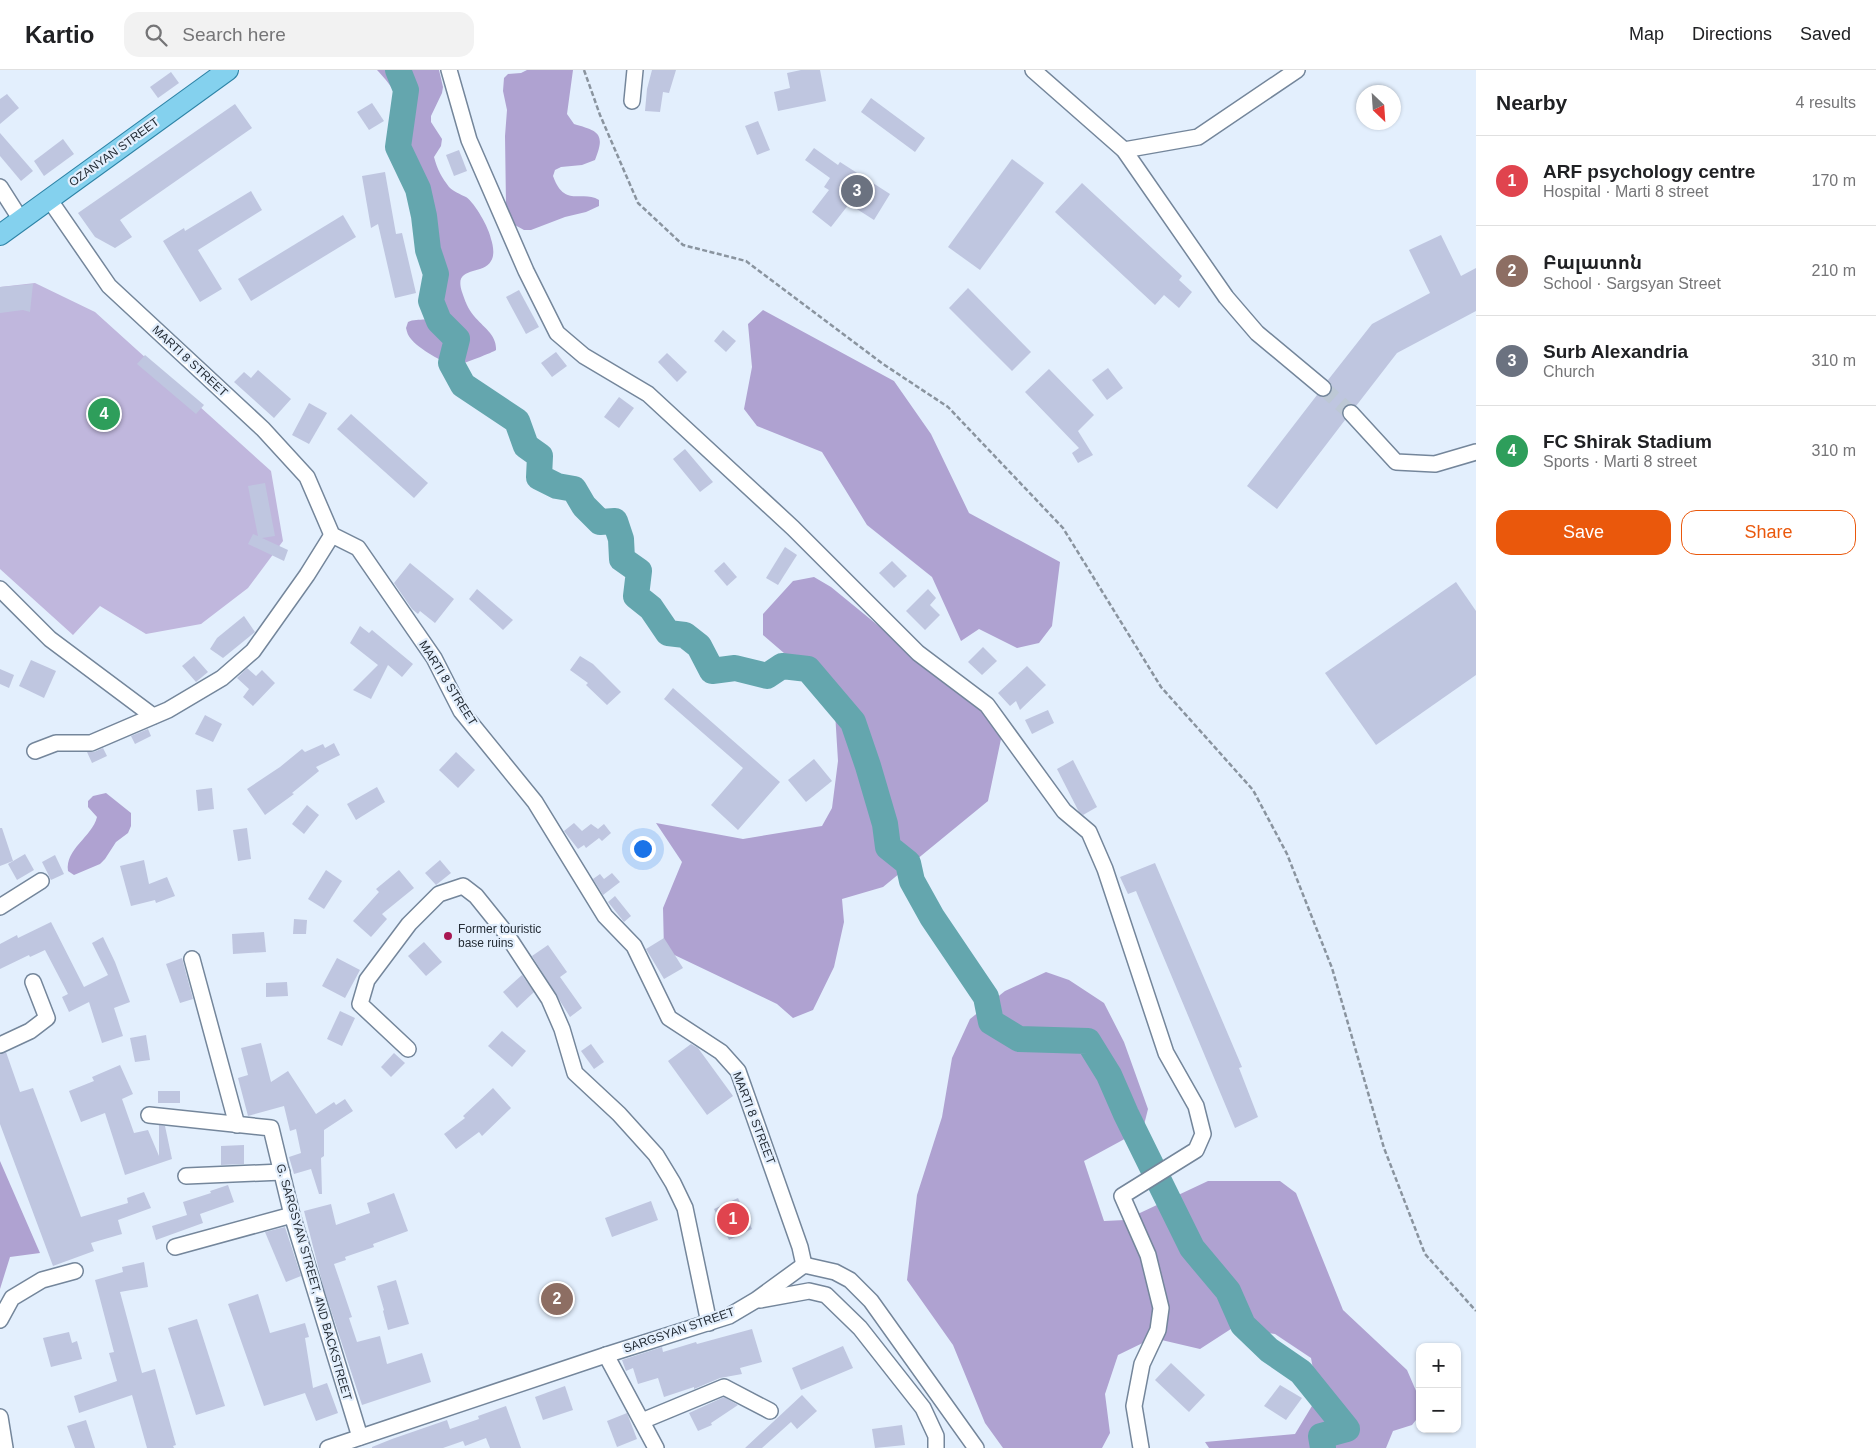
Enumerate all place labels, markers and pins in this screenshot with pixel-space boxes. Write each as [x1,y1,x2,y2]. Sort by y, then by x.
pin: 3 [841,172,873,210]
pin: 4 [88,395,120,433]
place label: Former touristic base ruins [458,922,541,950]
marker: Former touristic base ruins [442,930,454,942]
pin: 1 [717,1200,749,1238]
pin: 2 [541,1280,573,1318]

